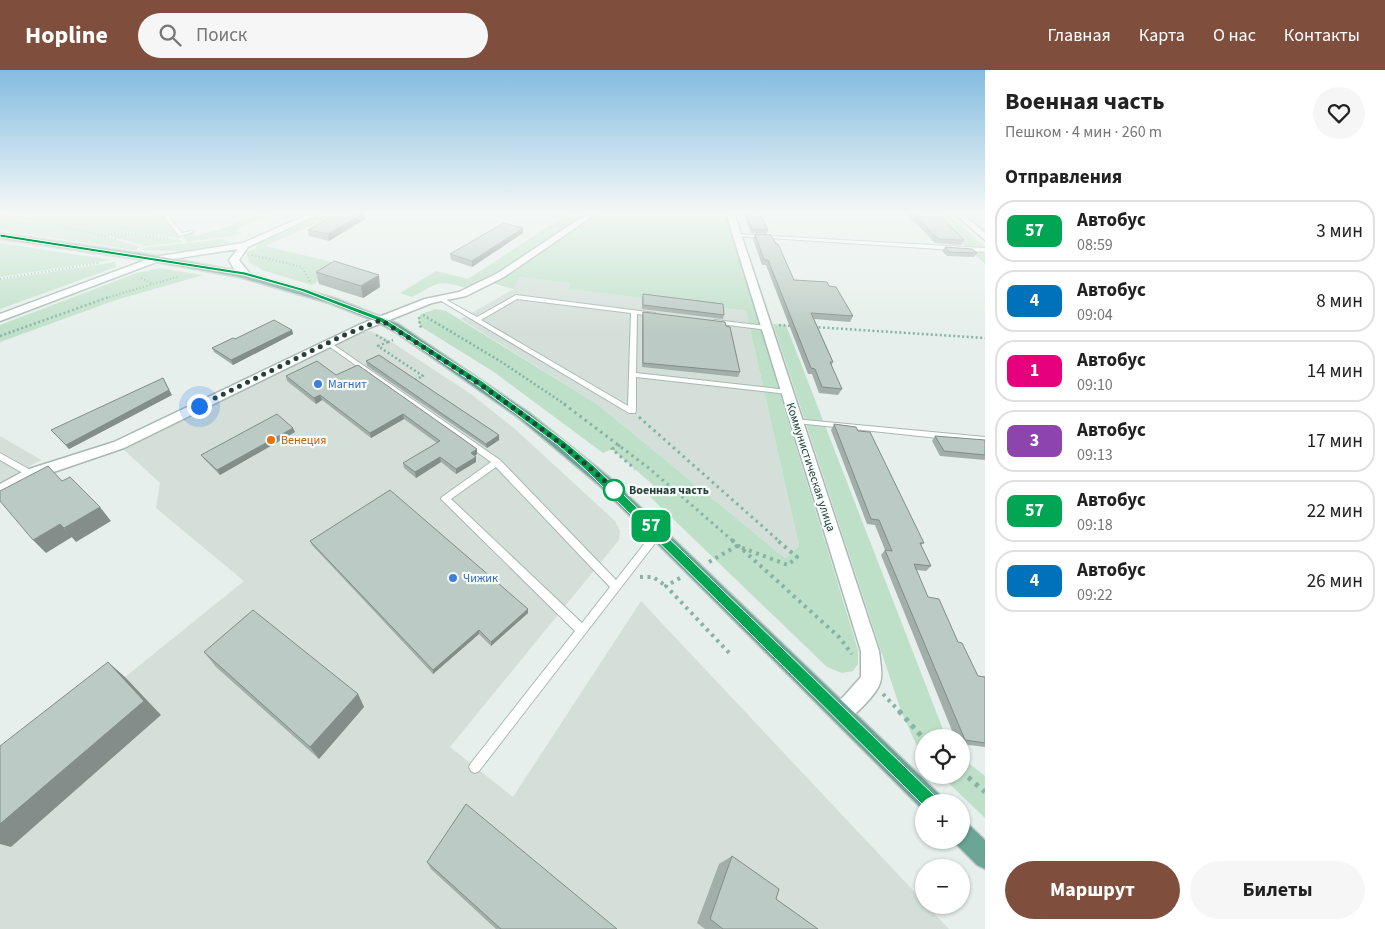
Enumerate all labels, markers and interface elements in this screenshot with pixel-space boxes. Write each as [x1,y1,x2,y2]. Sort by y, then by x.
search box [138,13,488,58]
text: Hopline [25,18,108,53]
icon: search [156,21,184,49]
text: Поиск [196,22,247,49]
text: Главная [1048,23,1111,48]
text: Карта [1139,23,1185,48]
text: О нас [1213,23,1256,48]
text: Контакты [1284,23,1360,48]
text: Военная часть [1005,84,1165,119]
button: heart [1313,87,1365,139]
text: Пешком · 4 мин · 260 m [1005,121,1162,143]
text: Отправления [1005,164,1122,191]
text: Автобус [1077,207,1146,234]
text: 57 [1025,218,1044,243]
text: 3 мин [1316,218,1363,245]
text: 08:59 [1077,234,1113,256]
text: Автобус [1077,277,1146,304]
text: 4 [1030,288,1039,313]
text: 8 мин [1316,288,1363,315]
text: 09:04 [1077,304,1113,326]
text: Автобус [1077,347,1146,374]
text: 1 [1030,358,1039,383]
text: 14 мин [1307,358,1363,385]
text: 09:10 [1077,374,1113,396]
place label: Магнит [328,376,367,393]
marker: Магнит [312,378,324,390]
your location [187,394,212,419]
street label: Коммунистическая улица [782,400,839,534]
text: Автобус [1077,417,1146,444]
text: 3 [1030,428,1039,453]
text: 17 мин [1307,428,1363,455]
place label: Венеция [281,432,326,449]
marker: Венеция [265,434,277,446]
text: 09:13 [1077,444,1113,466]
marker: Военная часть [603,479,625,501]
place label: Военная часть [629,482,709,499]
text: Автобус [1077,487,1146,514]
text: 57 [1025,498,1044,523]
text: 22 мин [1307,498,1363,525]
line badge: 57 [628,510,674,542]
text: 57 [641,513,661,538]
text: 09:18 [1077,514,1113,536]
text: Автобус [1077,557,1146,584]
text: 4 [1030,568,1039,593]
text: 26 мин [1307,568,1363,595]
place label: Чижик [463,570,498,587]
marker: Чижик [447,572,459,584]
text: 09:22 [1077,584,1113,606]
map controls [915,729,970,914]
button: locate [915,729,970,784]
button: + [915,794,970,849]
button: − [915,859,970,914]
button: Маршрут [1005,861,1180,919]
button: Билеты [1190,861,1365,919]

